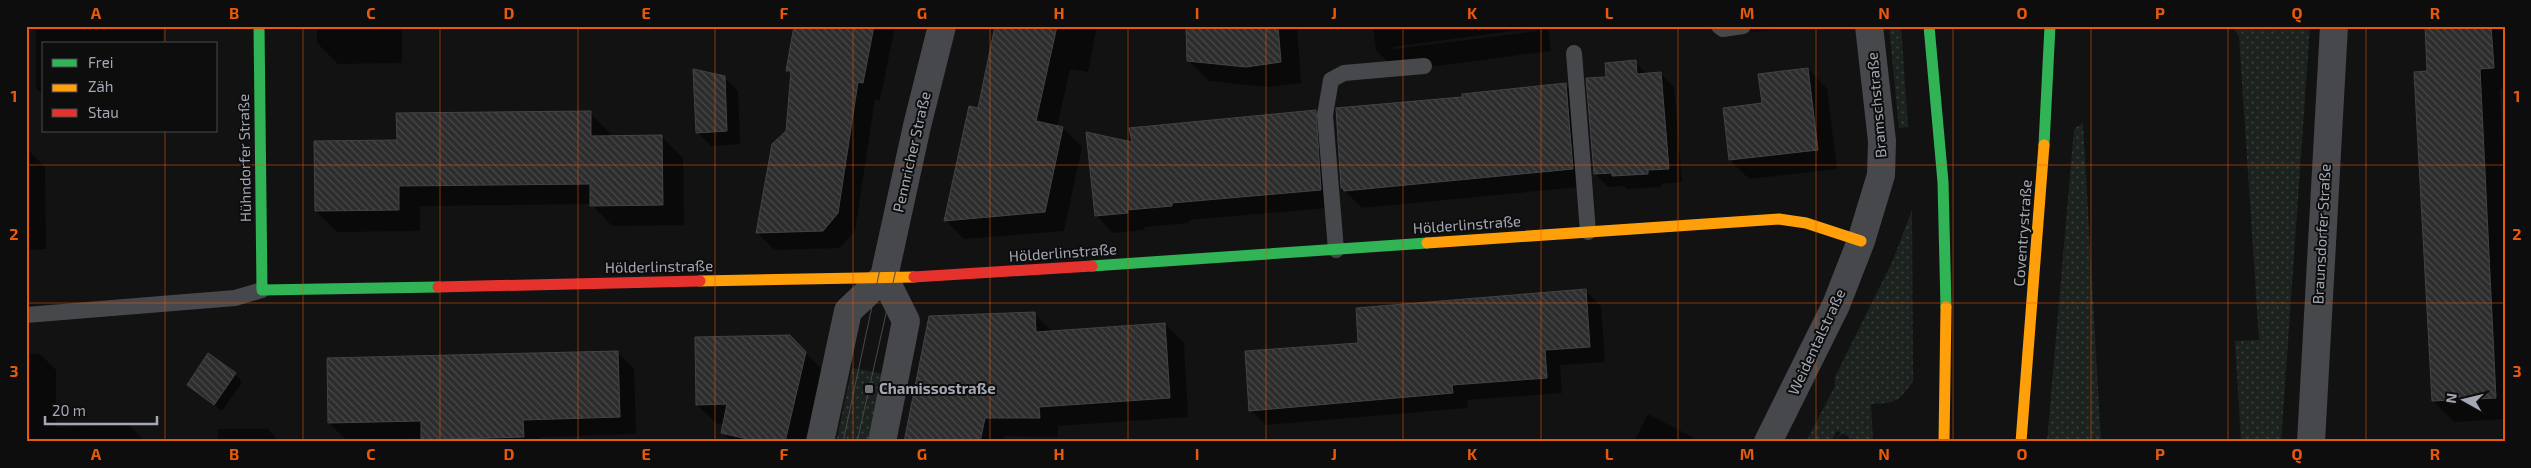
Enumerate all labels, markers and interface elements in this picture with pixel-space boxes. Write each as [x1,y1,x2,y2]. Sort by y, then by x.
text: A [91,3,102,22]
text: B [229,3,239,22]
text: C [366,3,376,22]
text: D [504,3,515,22]
text: E [641,3,651,22]
text: F [780,3,789,22]
text: G [917,3,927,22]
text: H [1053,3,1065,22]
text: I [1195,3,1199,22]
text: J [1331,3,1337,22]
text: K [1467,3,1478,22]
text: L [1605,3,1614,22]
text: M [1740,3,1754,22]
text: N [1878,3,1890,22]
text: O [2016,3,2028,22]
text: P [2155,3,2165,22]
text: Q [2291,3,2303,23]
text: R [2430,3,2440,22]
legend [42,42,218,132]
street label: Bramschstraße [1862,51,1890,159]
text: Frei [88,53,113,71]
text: Zäh [88,77,113,95]
text: 1 [11,86,17,105]
text: 1 [2514,86,2520,105]
street label: Pennricher Straße [888,90,934,214]
street label: Hühndorfer Straße [234,94,254,222]
text: Stau [88,103,119,121]
street label: Braunsdorfer Straße [2308,163,2334,305]
street label: Coventrystraße [2009,179,2035,287]
street label: Hölderlinstraße [1412,211,1522,237]
text: 2 [9,224,19,243]
text: 2 [2512,224,2522,243]
street label: Hölderlinstraße [1008,239,1118,265]
street label: Hölderlinstraße [605,256,713,276]
street label: Weidentalstraße [1784,286,1849,398]
text: 3 [9,361,19,380]
text: 3 [2512,361,2522,380]
north arrow [2438,376,2488,426]
place label: Chamissostraße [879,379,996,397]
marker: Chamissostraße [863,383,875,395]
text: N [2442,392,2460,404]
scale bar [45,393,158,425]
text: 20 m [52,401,86,419]
text: A [91,444,102,463]
text: B [229,444,239,463]
text: C [366,444,376,463]
text: D [504,444,515,463]
text: E [641,444,651,463]
text: F [780,444,789,463]
text: G [917,444,927,463]
text: H [1053,444,1065,463]
text: I [1195,444,1199,463]
text: J [1331,444,1337,463]
text: K [1467,444,1478,463]
text: L [1605,444,1614,463]
text: M [1740,444,1754,463]
text: N [1878,444,1890,463]
text: O [2016,444,2028,463]
text: P [2155,444,2165,463]
text: Q [2291,444,2303,464]
text: R [2430,444,2440,463]

